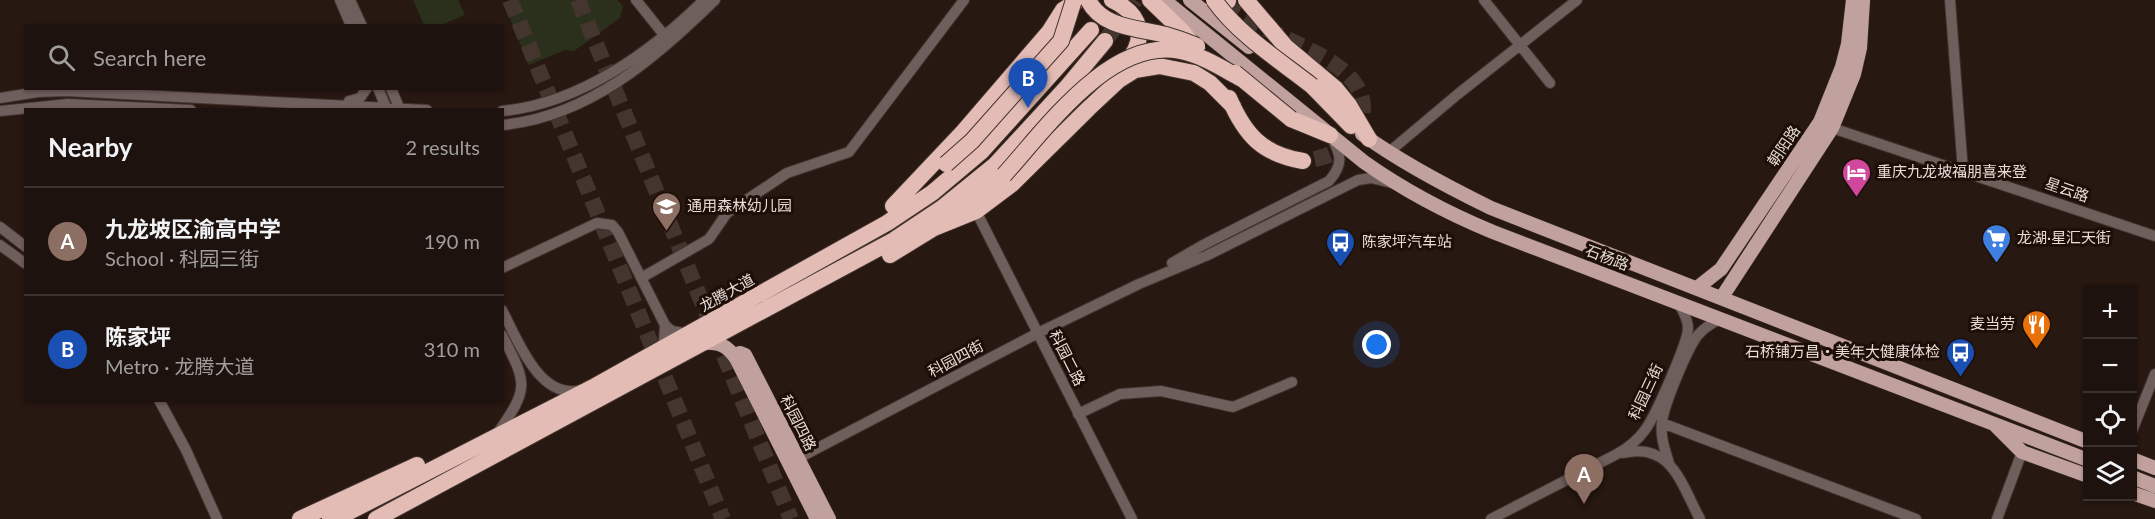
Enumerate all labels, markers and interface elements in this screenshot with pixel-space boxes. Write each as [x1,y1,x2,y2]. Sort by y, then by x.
search box [24,24,504,90]
icon: search [45,41,78,74]
text: Search here [93,44,206,71]
pin: B [1008,58,1048,108]
street label: 朝阳路 [1763,122,1803,169]
text: Nearby [48,131,133,163]
text: 2 results [405,135,480,159]
hotel icon: 重庆九龙坡福朋喜来登 [1840,156,1872,198]
place label: 重庆九龙坡福朋喜来登 [1877,162,2027,180]
street label: 星云路 [2043,173,2092,205]
school or university icon: 通用森林幼儿园 [650,190,682,232]
place label: 通用森林幼儿园 [687,196,792,214]
text: 九龙坡区渝高中学 [105,215,281,242]
supermarket icon: 龙湖·星汇天街 [1980,222,2012,264]
bus stop icon: 陈家坪汽车站 [1325,226,1357,268]
place label: 龙湖·星汇天街 [2017,228,2111,246]
text: A [61,229,74,253]
text: 190 m [424,229,480,253]
place label: 陈家坪汽车站 [1362,232,1452,250]
street label: 石杨路 [1583,241,1632,274]
text: School · 科园三街 [105,246,259,270]
street label: 龙腾大道 [696,270,757,315]
map controls [2083,285,2137,501]
button: + [2083,285,2137,339]
restaurant icon: 麦当劳 [2020,308,2052,350]
place label: 麦当劳 [1970,314,2015,332]
text: 陈家坪 [105,323,171,350]
street label: 科园二路 [1046,327,1090,388]
your location [1362,330,1391,359]
street label: 科园四街 [925,336,986,380]
bus stop icon: 石桥铺万昌‧美年大健康体检 [1945,336,1977,378]
text: B [61,337,74,361]
text: 310 m [424,337,480,361]
button: − [2083,339,2137,393]
place label: 石桥铺万昌‧美年大健康体检 [1745,342,1940,360]
text: Metro · 龙腾大道 [105,354,255,378]
street label: 科园三街 [1624,361,1666,423]
street label: 科园四路 [777,392,821,453]
button: locate [2083,393,2137,447]
button: layers [2083,447,2137,501]
pin: A [1564,454,1604,504]

